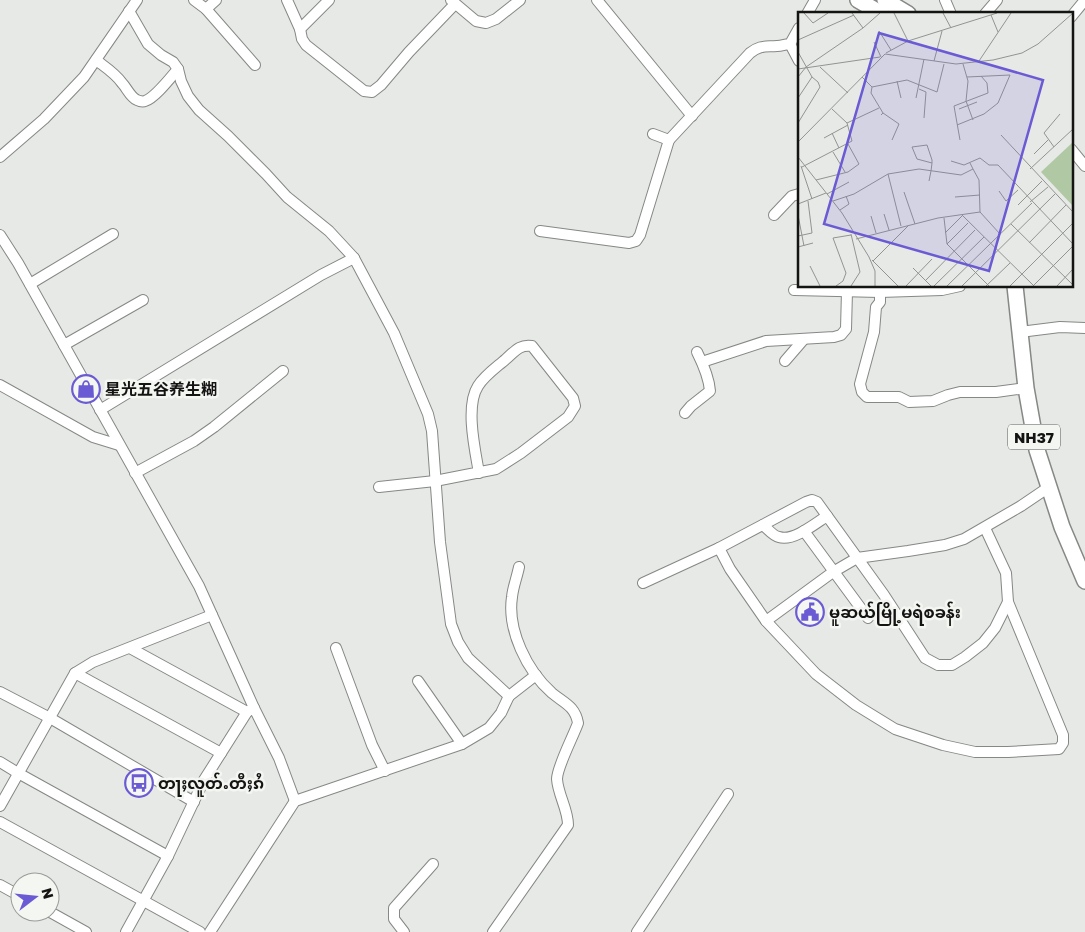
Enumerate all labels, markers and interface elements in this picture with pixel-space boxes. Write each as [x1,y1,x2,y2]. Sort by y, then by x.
inset map [798,12,1072,288]
shop icon: 星光五谷养生糊 [71,374,101,404]
place label: 星光五谷养生糊 [105,379,217,399]
road number: NH37 [1008,424,1060,450]
public building icon: မူဆယ်မြို့မရဲစခန်း [795,597,825,627]
place label: မူဆယ်မြို့မရဲစခန်း [829,601,961,626]
bus stop icon: တႃႈလူတ်ႉတီႈၵႆ [124,768,154,798]
place label: တႃႈလူတ်ႉတီႈၵႆ [158,772,264,797]
north arrow [10,872,60,922]
text: N [38,886,58,901]

